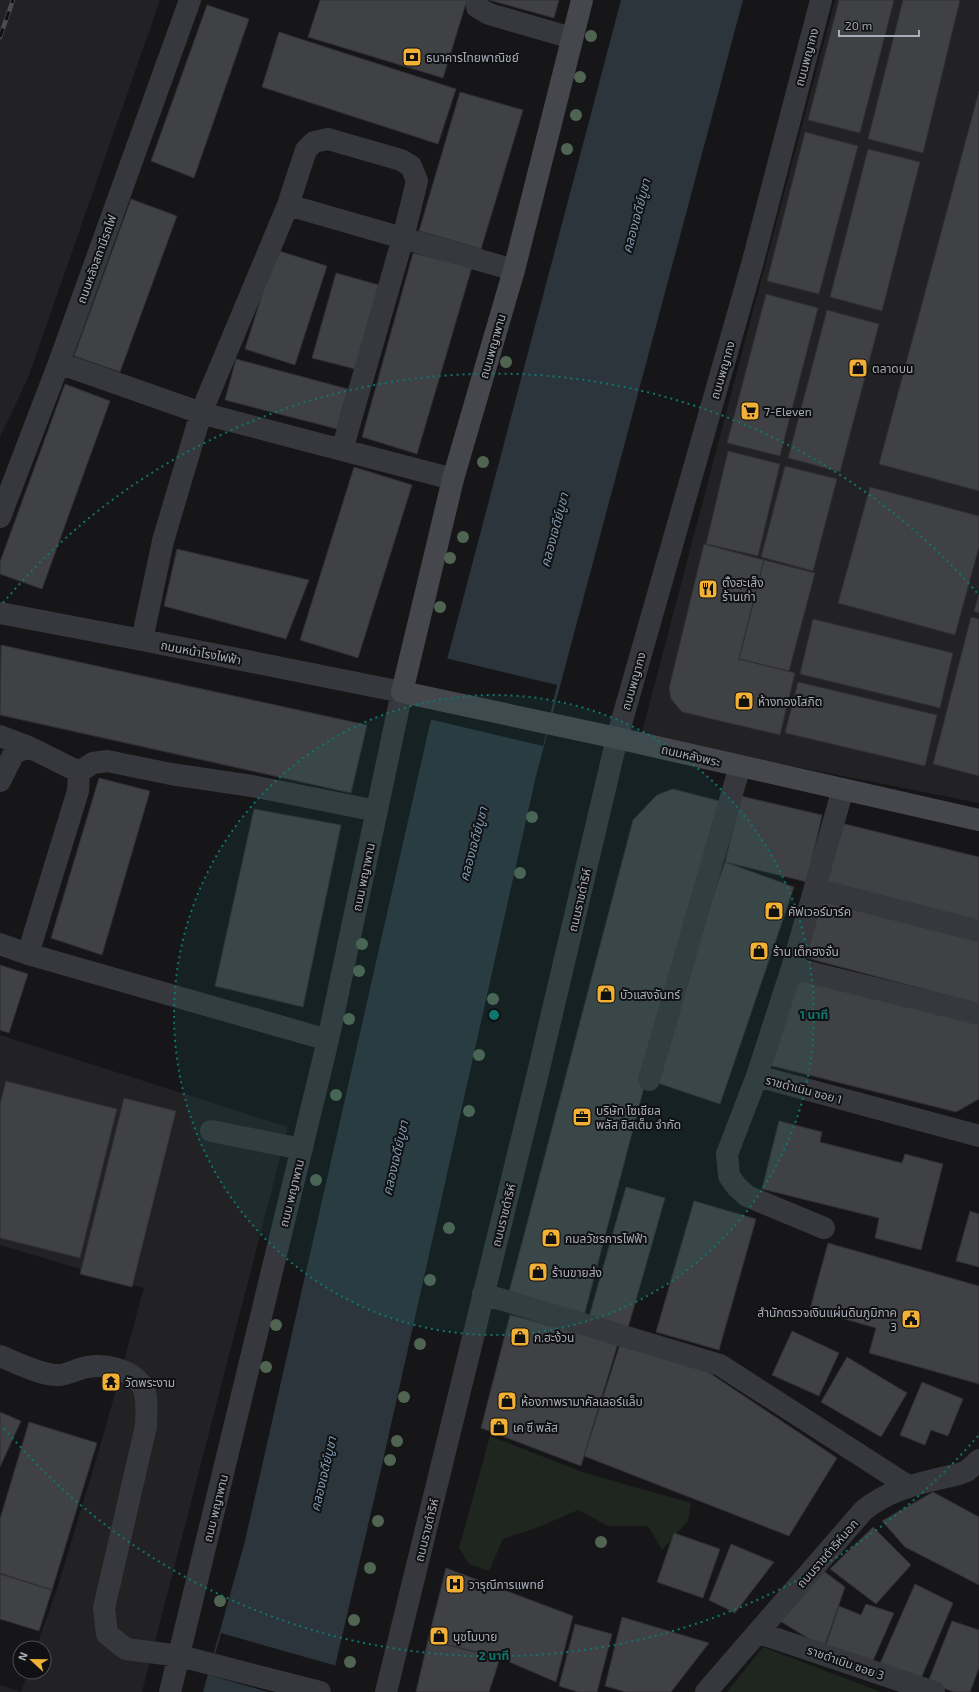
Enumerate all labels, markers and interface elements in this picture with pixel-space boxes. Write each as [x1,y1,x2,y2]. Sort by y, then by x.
scale bar [839,12,919,38]
text: 20 m [845,18,872,32]
street label: ถนนพญากง [792,26,820,88]
bank icon: ธนาคารไทยพาณิชย์ [401,46,423,68]
place label: ธนาคารไทยพาณิชย์ [426,50,519,64]
water label: คลองเจดีย์บูชา [618,176,655,255]
street label: ถนนหลังสถานีรถไฟ [73,213,119,305]
street label: ถนนพญาพาน [476,312,508,380]
street label: ถนนพญากง [707,339,737,401]
shop icon: ตลาดบน [847,357,869,379]
place label: ตลาดบน [872,361,913,375]
supermarket icon: 7-Eleven [739,400,761,422]
place label: 7-Eleven [764,404,812,418]
water label: คลองเจดีย์บูชา [536,490,573,569]
place label: ตั้งฮะเส็ง ร้านเก่า [722,575,764,603]
restaurant icon: ตั้งฮะเส็ง ร้านเก่า [697,578,719,600]
street label: ถนนหน้าโรงไฟฟ้า [160,637,242,667]
street label: ถนนพญากง [618,650,648,712]
shop icon: ห้างทองโสภิต [733,690,755,712]
place label: ห้างทองโสภิต [758,694,822,708]
street label: ถนนหลังพระ [660,741,722,769]
water label: คลองเจดีย์บูชา [455,804,492,883]
street label: ถนน พญาพาน [349,842,377,912]
street label: ถนนราชดำริห์ [565,867,593,933]
shop icon: คัฟเวอร์มาร์ค [763,900,785,922]
place label: คัฟเวอร์มาร์ค [788,904,851,918]
shop icon: ร้าน เต็กฮงจั่น [748,940,770,962]
place label: ร้าน เต็กฮงจั่น [773,944,839,958]
shop icon: บัวแสงจันทร์ [595,983,617,1005]
place label: บัวแสงจันทร์ [620,987,681,1001]
text: 1 นาที [800,1007,828,1021]
centre of rings [487,1008,501,1022]
street label: ราชดำเนิน ซอย 1 [764,1072,844,1106]
place label: บริษัท โซเชียล พลัส ซิสเต็ม จำกัด [596,1103,681,1131]
office icon: บริษัท โซเชียล พลัส ซิสเต็ม จำกัด [571,1106,593,1128]
water label: คลองเจดีย์บูชา [379,1118,413,1197]
street label: ถนน พญาพาน [276,1158,306,1228]
street label: ถนนราชดำริห์ [488,1182,518,1248]
shop icon: กมลวัชรการไฟฟ้า [540,1227,562,1249]
place label: กมลวัชรการไฟฟ้า [565,1231,647,1245]
shop icon: ร้านขายส่ง [527,1261,549,1283]
place label: ร้านขายส่ง [552,1265,602,1279]
place label: สำนักตรวจเงินแผ่นดินภูมิภาค 3 [757,1305,897,1333]
public building icon: สำนักตรวจเงินแผ่นดินภูมิภาค 3 [900,1308,922,1330]
shop icon: ก.ฮะง้วน [509,1326,531,1348]
place label: ก.ฮะง้วน [534,1330,574,1344]
temple icon: วัดพระงาม [100,1371,122,1393]
place label: วัดพระงาม [125,1375,175,1389]
shop icon: ห้องภาพรามาคัลเลอร์แล็บ [496,1390,518,1412]
place label: ห้องภาพรามาคัลเลอร์แล็บ [521,1394,643,1408]
shop icon: เค ซี พลัส [488,1416,510,1438]
place label: เค ซี พลัส [513,1420,558,1434]
water label: คลองเจดีย์บูชา [307,1434,341,1513]
street label: ถนน พญาพาน [200,1473,230,1543]
street label: ถนนราชดำริห์ [411,1497,441,1563]
street label: ถนนราชดำริห์นอก [794,1516,860,1590]
hospital icon: วารุณีการแพทย์ [444,1573,466,1595]
place label: วารุณีการแพทย์ [469,1577,544,1592]
shop icon: นุชโมบาย [428,1625,450,1647]
place label: นุชโมบาย [453,1629,497,1644]
north arrow [12,1640,52,1680]
street label: ราชดำเนิน ซอย 3 [806,1642,886,1682]
text: 2 นาที [479,1648,509,1662]
text: N [15,1650,30,1662]

